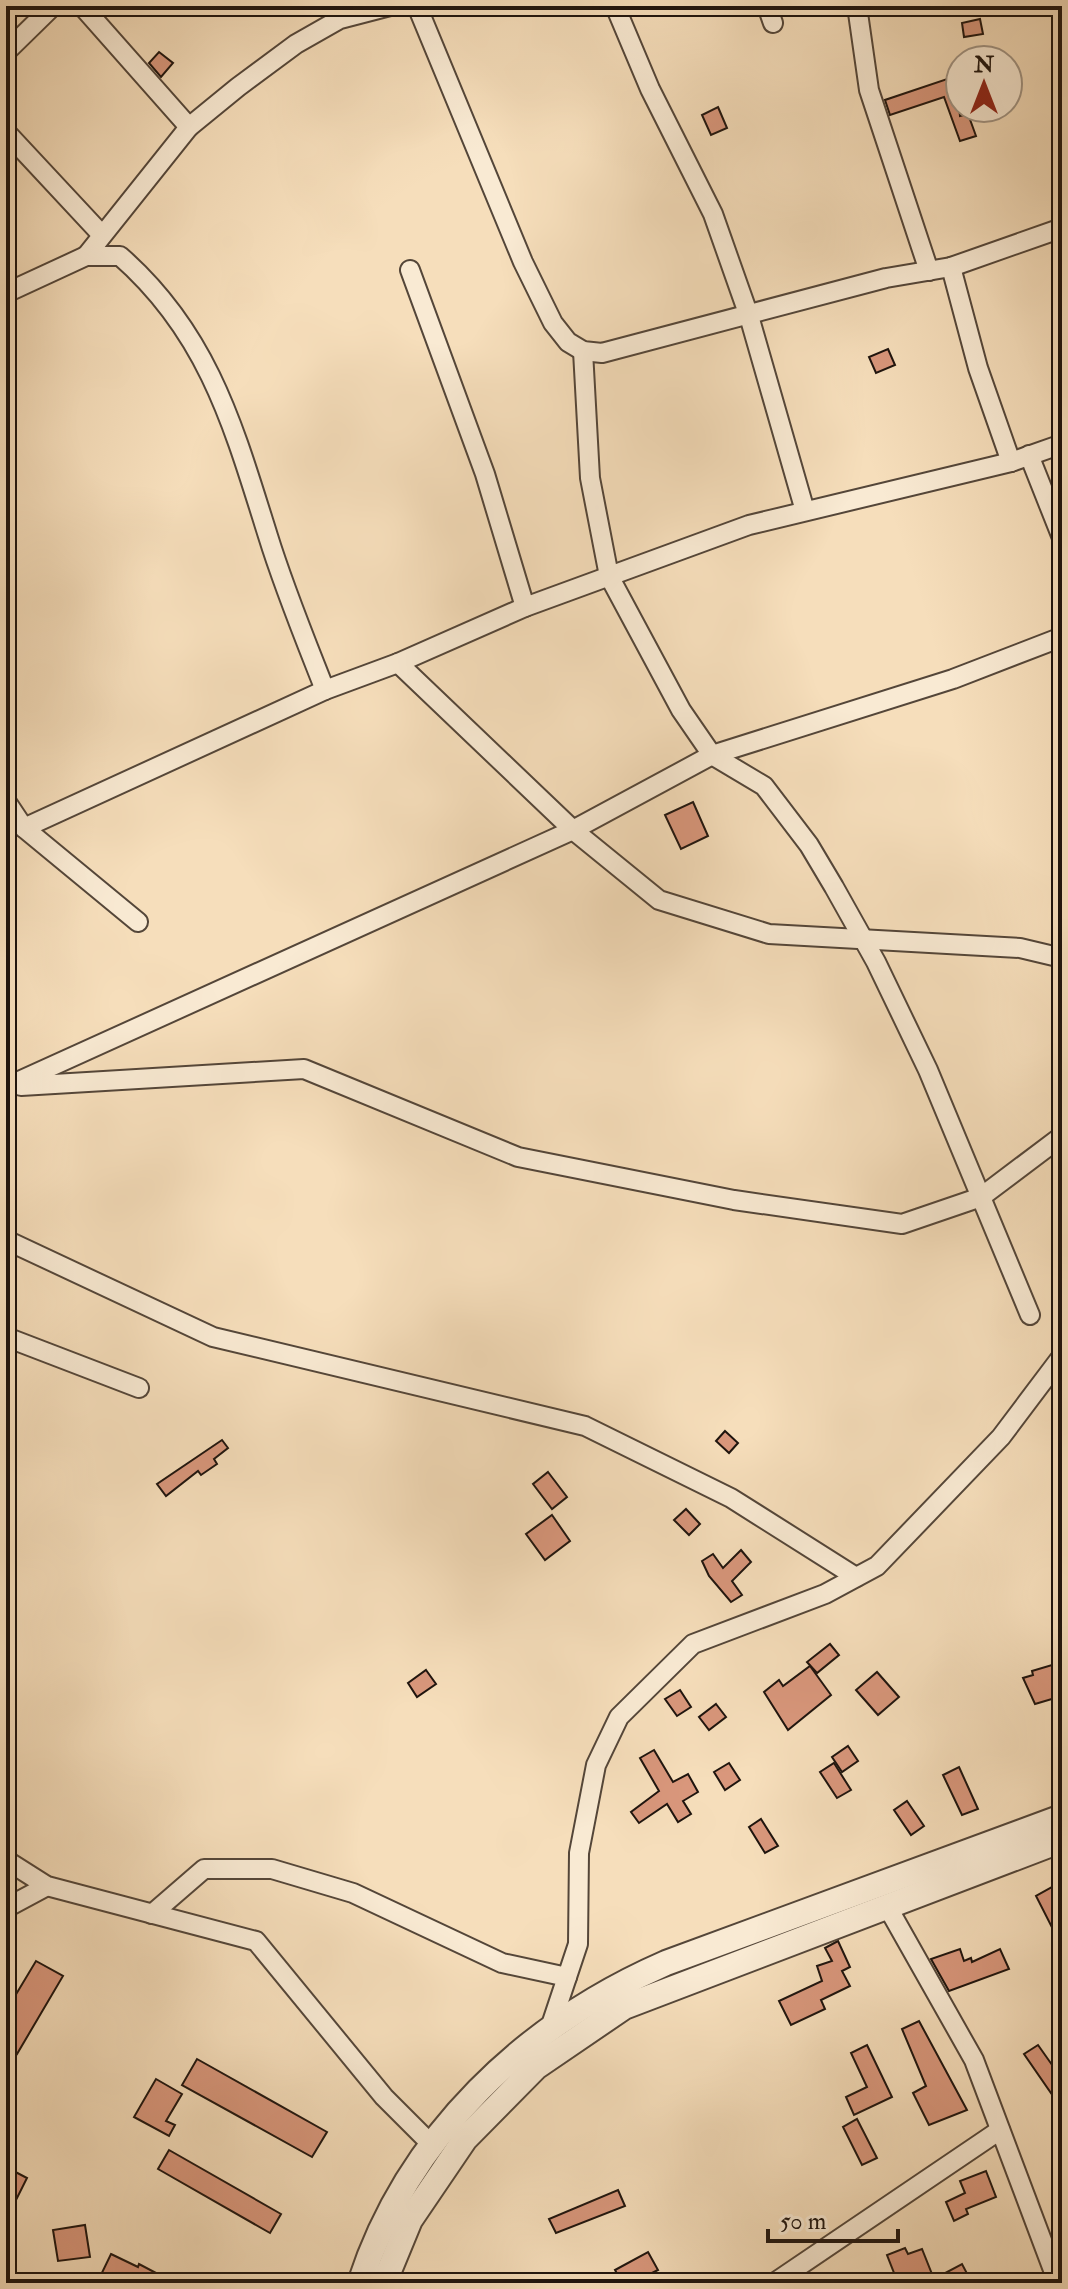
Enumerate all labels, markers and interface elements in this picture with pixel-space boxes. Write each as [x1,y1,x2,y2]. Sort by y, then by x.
north arrow [944,44,1024,124]
text: N [973,51,994,79]
scale bar [768,2193,898,2243]
text: 50 m [780,2206,827,2237]

